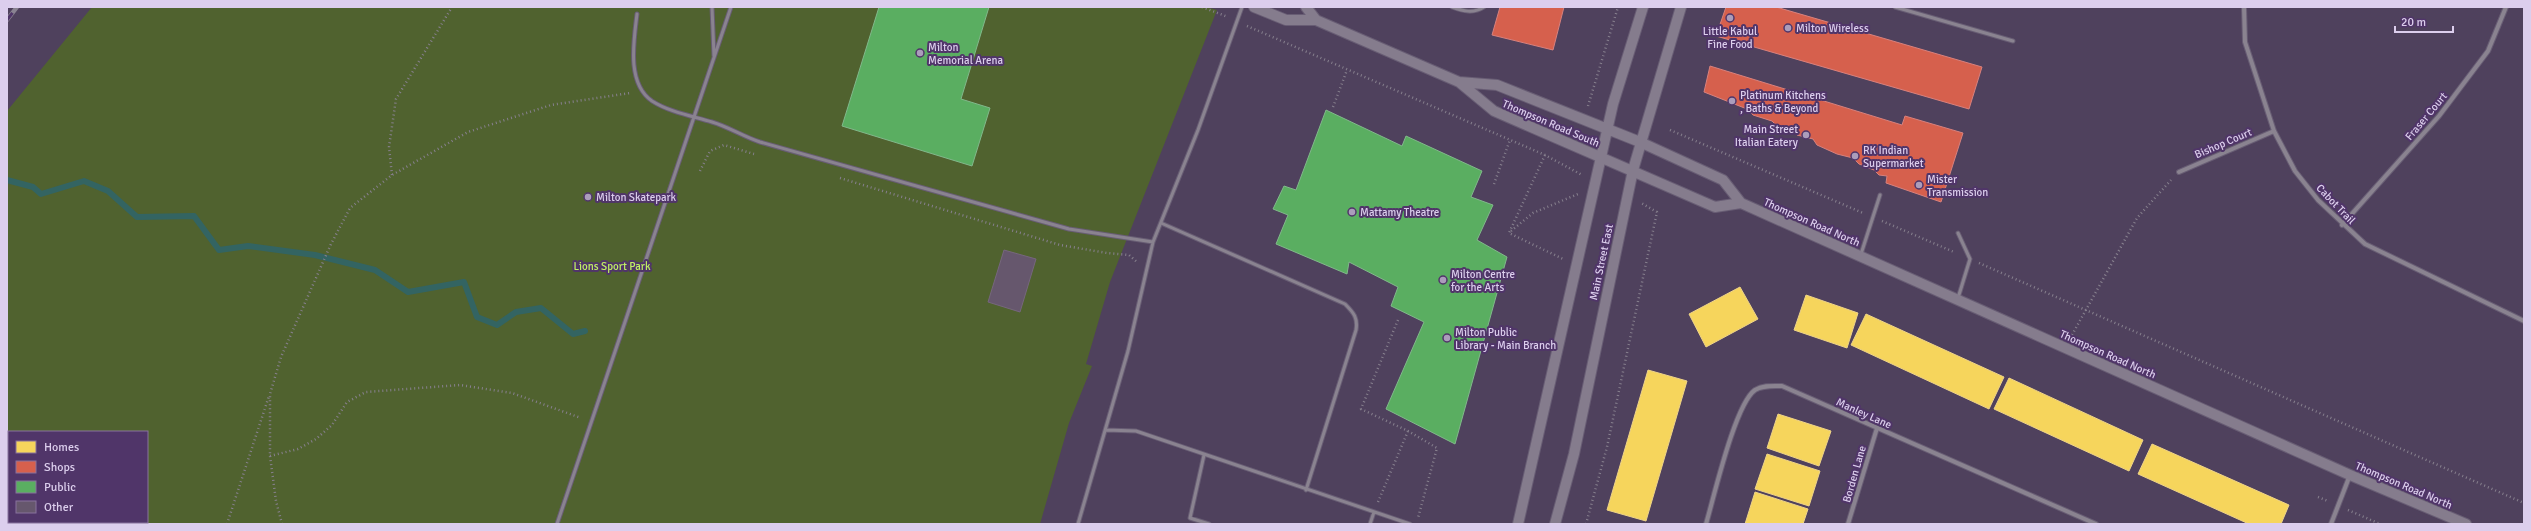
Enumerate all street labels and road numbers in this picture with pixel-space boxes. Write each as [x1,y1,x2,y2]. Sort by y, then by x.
street label: Fraser Court [2403,90,2450,143]
street label: Thompson Road South [1500,97,1601,150]
street label: Bishop Court [2193,126,2254,161]
street label: Cabot Trail [2313,182,2358,227]
street label: Thompson Road North [1762,195,1862,250]
street label: Main Street East [1587,223,1616,301]
street label: Thompson Road North [2058,327,2158,382]
street label: Manley Lane [1834,395,1893,431]
street label: Borden Lane [1840,444,1869,504]
street label: Thompson Road North [2353,459,2454,512]

